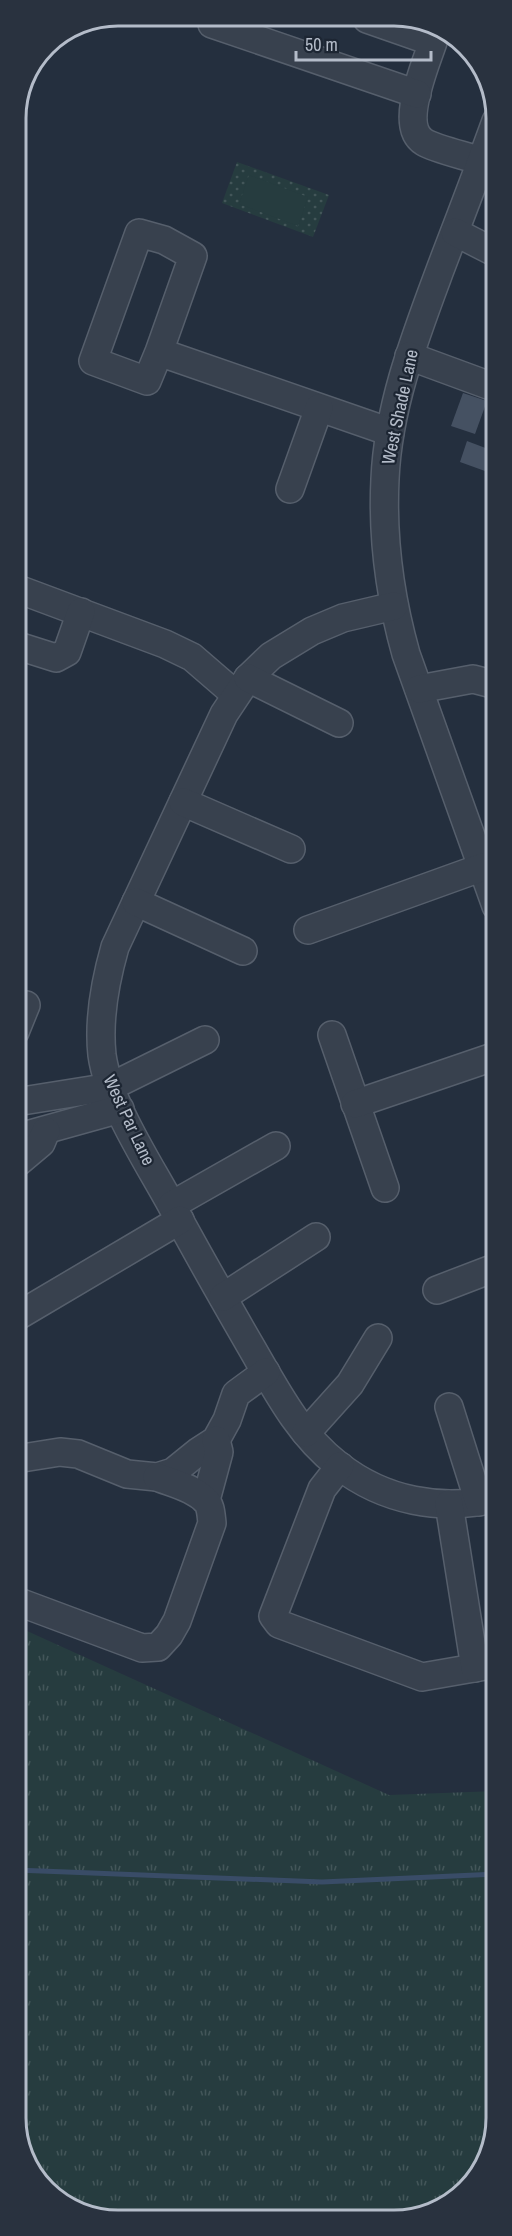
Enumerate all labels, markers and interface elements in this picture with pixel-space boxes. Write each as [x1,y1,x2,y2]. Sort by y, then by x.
scale bar [296,24,431,62]
text: 50 m [305,32,338,57]
street label: West Shade Lane [375,347,424,467]
street label: West Par Lane [98,1070,161,1169]

